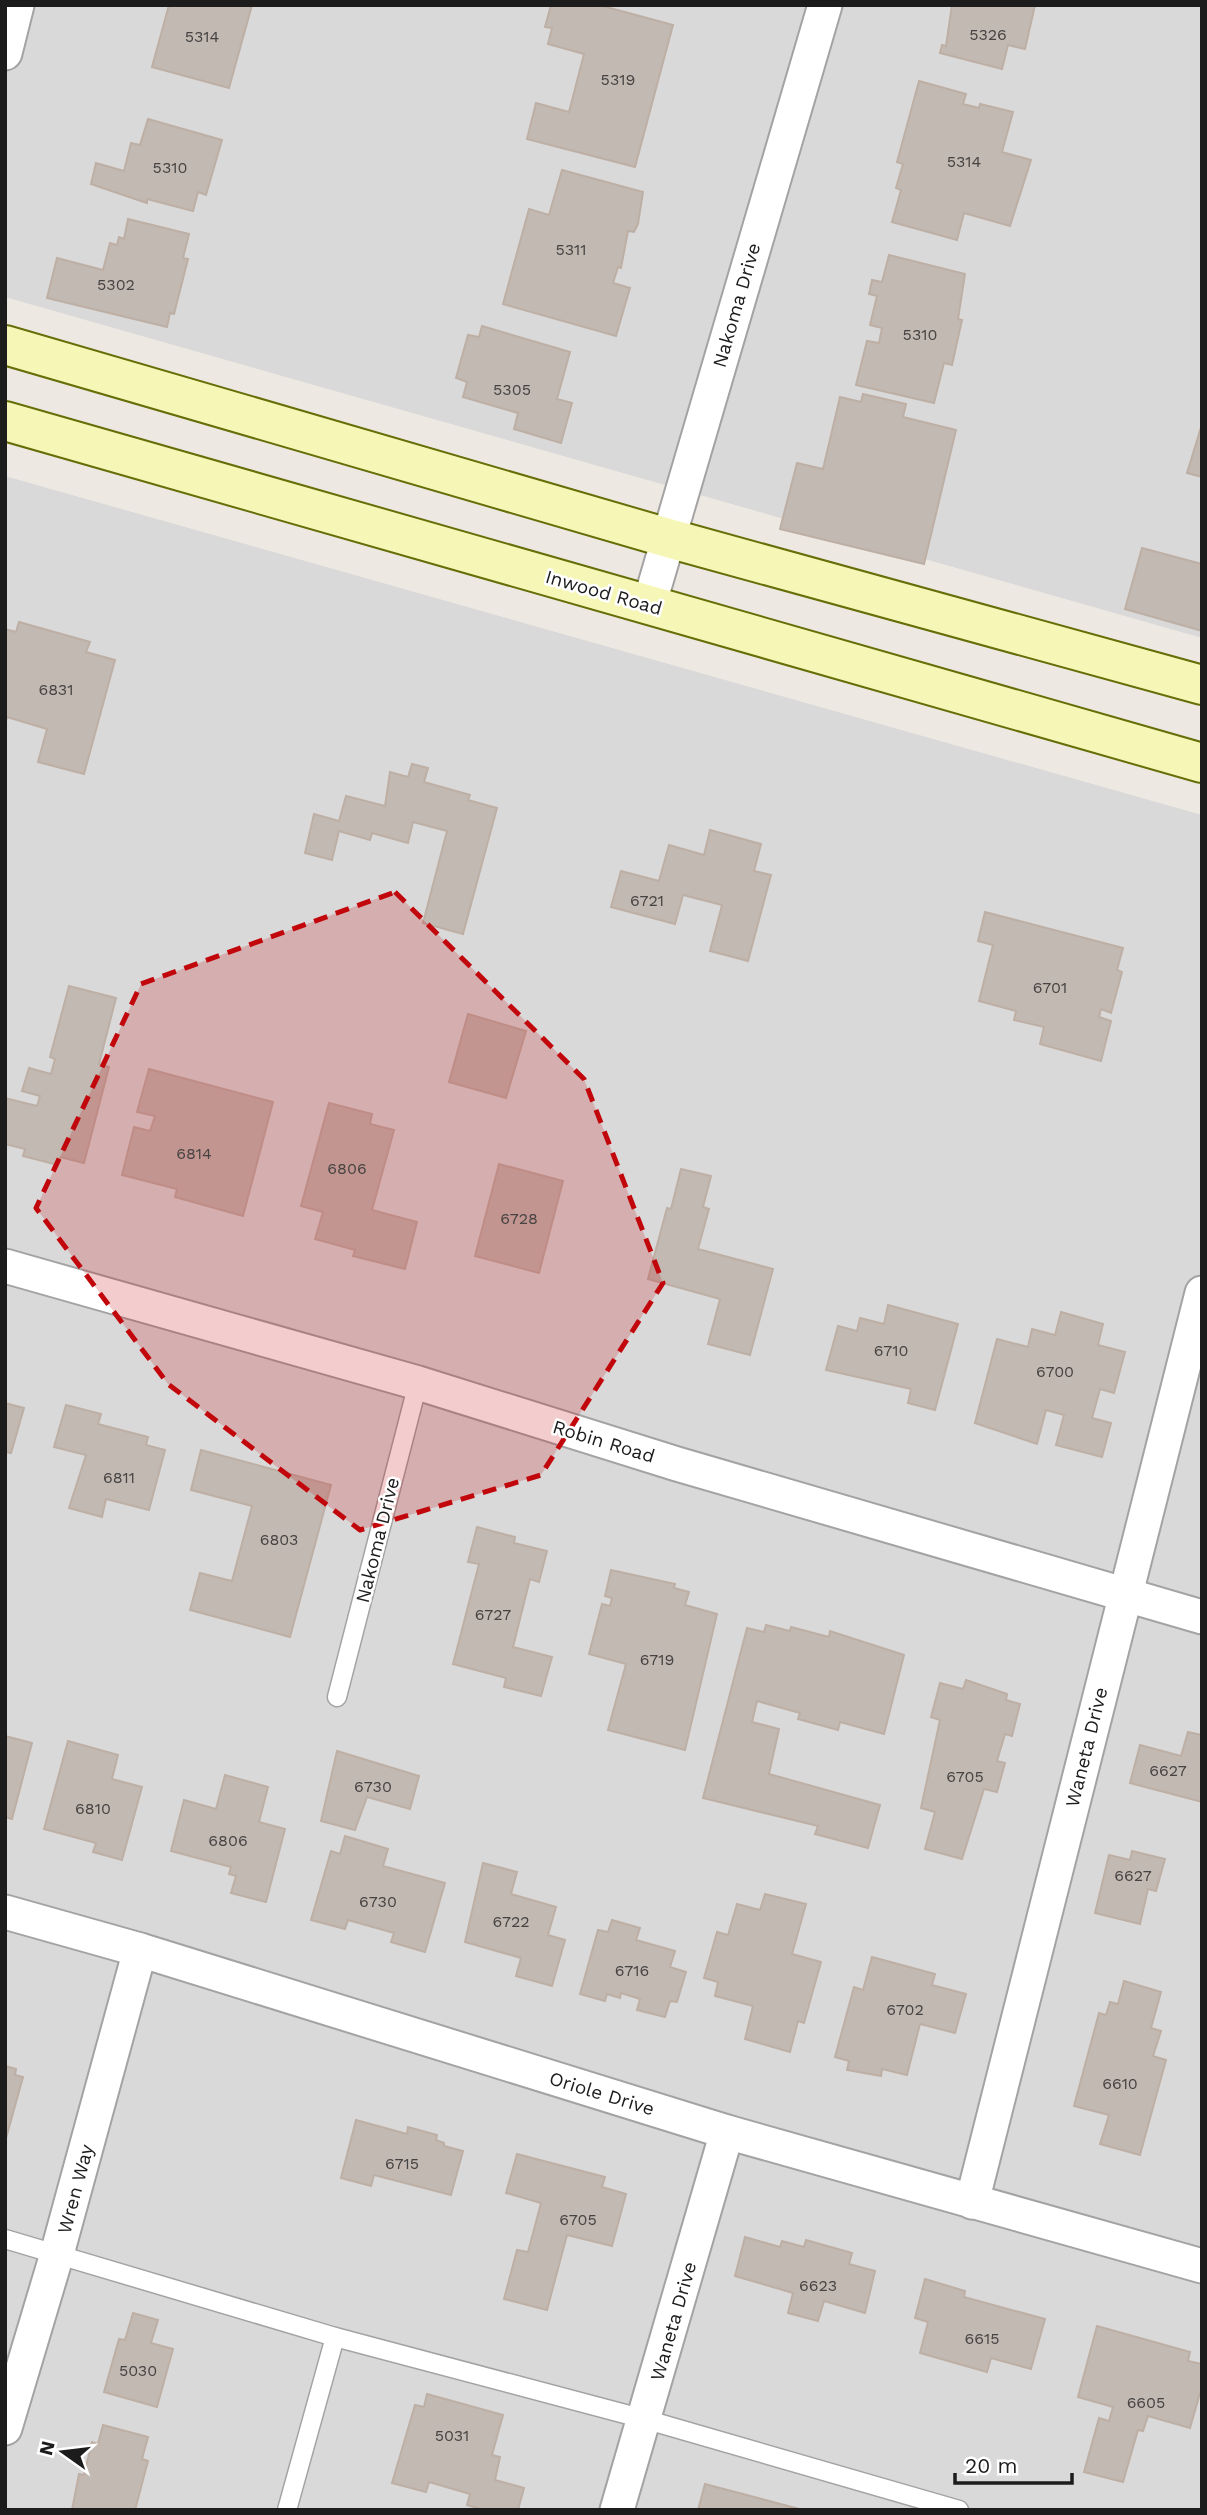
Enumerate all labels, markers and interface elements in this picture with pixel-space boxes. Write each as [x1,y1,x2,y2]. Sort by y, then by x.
house number: 5326 [969,25,1007,44]
house number: 5314 [185,27,220,46]
house number: 5319 [601,70,635,89]
house number: 5314 [947,152,982,171]
house number: 5310 [153,158,187,177]
house number: 5311 [555,240,587,259]
street label: Nakoma Drive [708,240,765,370]
house number: 5302 [97,275,135,294]
house number: 5310 [903,325,937,344]
house number: 5305 [493,380,531,399]
street label: Inwood Road [543,565,665,620]
house number: 6831 [39,680,73,699]
house number: 6721 [630,891,664,910]
house number: 6701 [1033,978,1067,997]
house number: 6814 [176,1144,212,1163]
house number: 6806 [327,1159,367,1178]
house number: 6728 [500,1209,538,1228]
house number: 6710 [874,1341,908,1360]
house number: 6700 [1036,1362,1074,1381]
street label: Robin Road [550,1415,658,1468]
house number: 6811 [103,1468,135,1487]
street label: Nakoma Drive [351,1475,404,1605]
house number: 6803 [260,1530,298,1549]
house number: 6727 [475,1605,511,1624]
house number: 6719 [640,1650,674,1669]
street label: Waneta Drive [1060,1685,1112,1809]
house number: 6627 [1149,1761,1187,1780]
house number: 6705 [946,1767,984,1786]
house number: 6730 [354,1777,392,1796]
house number: 6810 [75,1799,111,1818]
house number: 6806 [208,1831,248,1850]
house number: 6627 [1114,1866,1152,1885]
house number: 6730 [359,1892,397,1911]
house number: 6722 [492,1912,530,1931]
house number: 6716 [615,1961,649,1980]
house number: 6702 [886,2000,924,2019]
street label: Oriole Drive [546,2067,657,2120]
house number: 6610 [1102,2074,1138,2093]
street label: Wren Way [53,2142,98,2236]
house number: 6715 [385,2154,419,2173]
house number: 6705 [559,2210,597,2229]
street label: Waneta Drive [646,2259,701,2383]
house number: 6623 [799,2276,837,2295]
house number: 6615 [964,2329,1000,2348]
house number: 5030 [119,2361,157,2380]
house number: 6605 [1127,2393,1165,2412]
north arrow [28,2417,98,2487]
house number: 5031 [435,2426,469,2445]
text: N [34,2438,60,2458]
scale bar [955,2442,1072,2486]
text: 20 m [965,2453,1017,2478]

